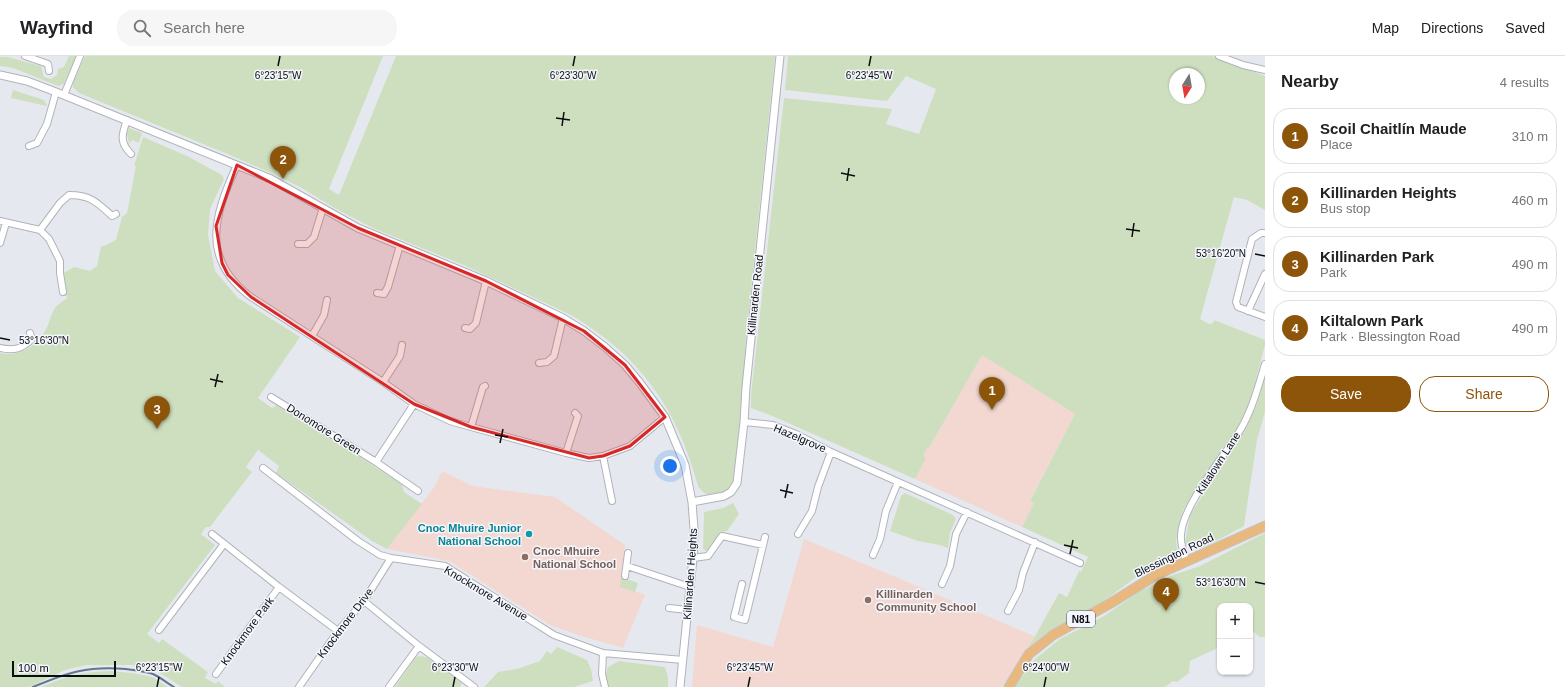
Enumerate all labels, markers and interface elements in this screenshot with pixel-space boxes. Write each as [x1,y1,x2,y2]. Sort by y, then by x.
search box [117,10,397,46]
text: Wayfind [20,17,93,38]
icon: search [131,17,153,39]
text: Search here [163,19,245,36]
text: Map [1372,20,1399,36]
text: Directions [1421,20,1483,36]
text: Saved [1505,20,1545,36]
north arrow [1169,68,1205,104]
text: 6°23'15"W [255,70,302,81]
text: 6°23'30"W [550,70,597,81]
text: 6°23'45"W [846,70,893,81]
text: Nearby [1281,72,1339,91]
text: 4 results [1500,75,1549,90]
text: Scoil Chaitlín Maude [1320,120,1467,137]
text: 1 [1291,129,1299,144]
text: 310 m [1512,129,1548,144]
text: Place [1320,137,1353,152]
pin: 2 [270,146,296,179]
text: Killinarden Heights [1320,184,1457,201]
text: 2 [1291,193,1299,208]
text: 460 m [1512,193,1548,208]
text: Bus stop [1320,201,1371,216]
text: 53°16'20"N [1196,248,1246,259]
text: Killinarden Park [1320,248,1434,265]
street label: Killinarden Road [745,254,765,336]
text: 3 [1291,257,1299,272]
text: 490 m [1512,257,1548,272]
text: Park [1320,265,1347,280]
text: Kiltalown Park [1320,312,1423,329]
text: 4 [1291,321,1299,336]
text: 490 m [1512,321,1548,336]
text: Park · Blessington Road [1320,329,1460,344]
text: 53°16'30"N [19,335,69,346]
button: Save [1281,376,1411,412]
button: Share [1419,376,1549,412]
pin: 1 [979,377,1005,410]
pin: 3 [144,396,170,429]
street label: Donomore Green [285,401,363,457]
street label: Hazelgrove [772,422,828,454]
street label: Kiltalown Lane [1193,430,1243,496]
your location [660,456,680,476]
place label: Cnoc Mhuire Junior National School [418,522,522,547]
street label: Killinarden Heights [681,527,699,620]
marker: Cnoc Mhuire Junior National School [524,529,534,539]
street label: Blessington Road [1133,531,1215,579]
place label: Cnoc Mhuire National School [533,545,616,570]
marker: Cnoc Mhuire National School [520,552,530,562]
street label: Knockmore Avenue [442,563,530,623]
text: 53°16'30"N [1196,577,1246,588]
pin: 4 [1153,578,1179,611]
street label: Knockmore Drive [315,586,375,660]
place label: Killinarden Community School [876,588,976,613]
street label: Knockmore Park [218,594,276,667]
marker: Killinarden Community School [863,595,873,605]
map controls [1217,603,1253,675]
button: + [1217,603,1253,639]
road number: N81 [1067,611,1095,627]
button: − [1217,639,1253,675]
scale bar [12,659,116,678]
text: 100 m [18,662,49,674]
text: 6°23'15"W [136,662,183,673]
text: 6°23'30"W [432,662,479,673]
text: 6°23'45"W [727,662,774,673]
text: 6°24'00"W [1023,662,1070,673]

